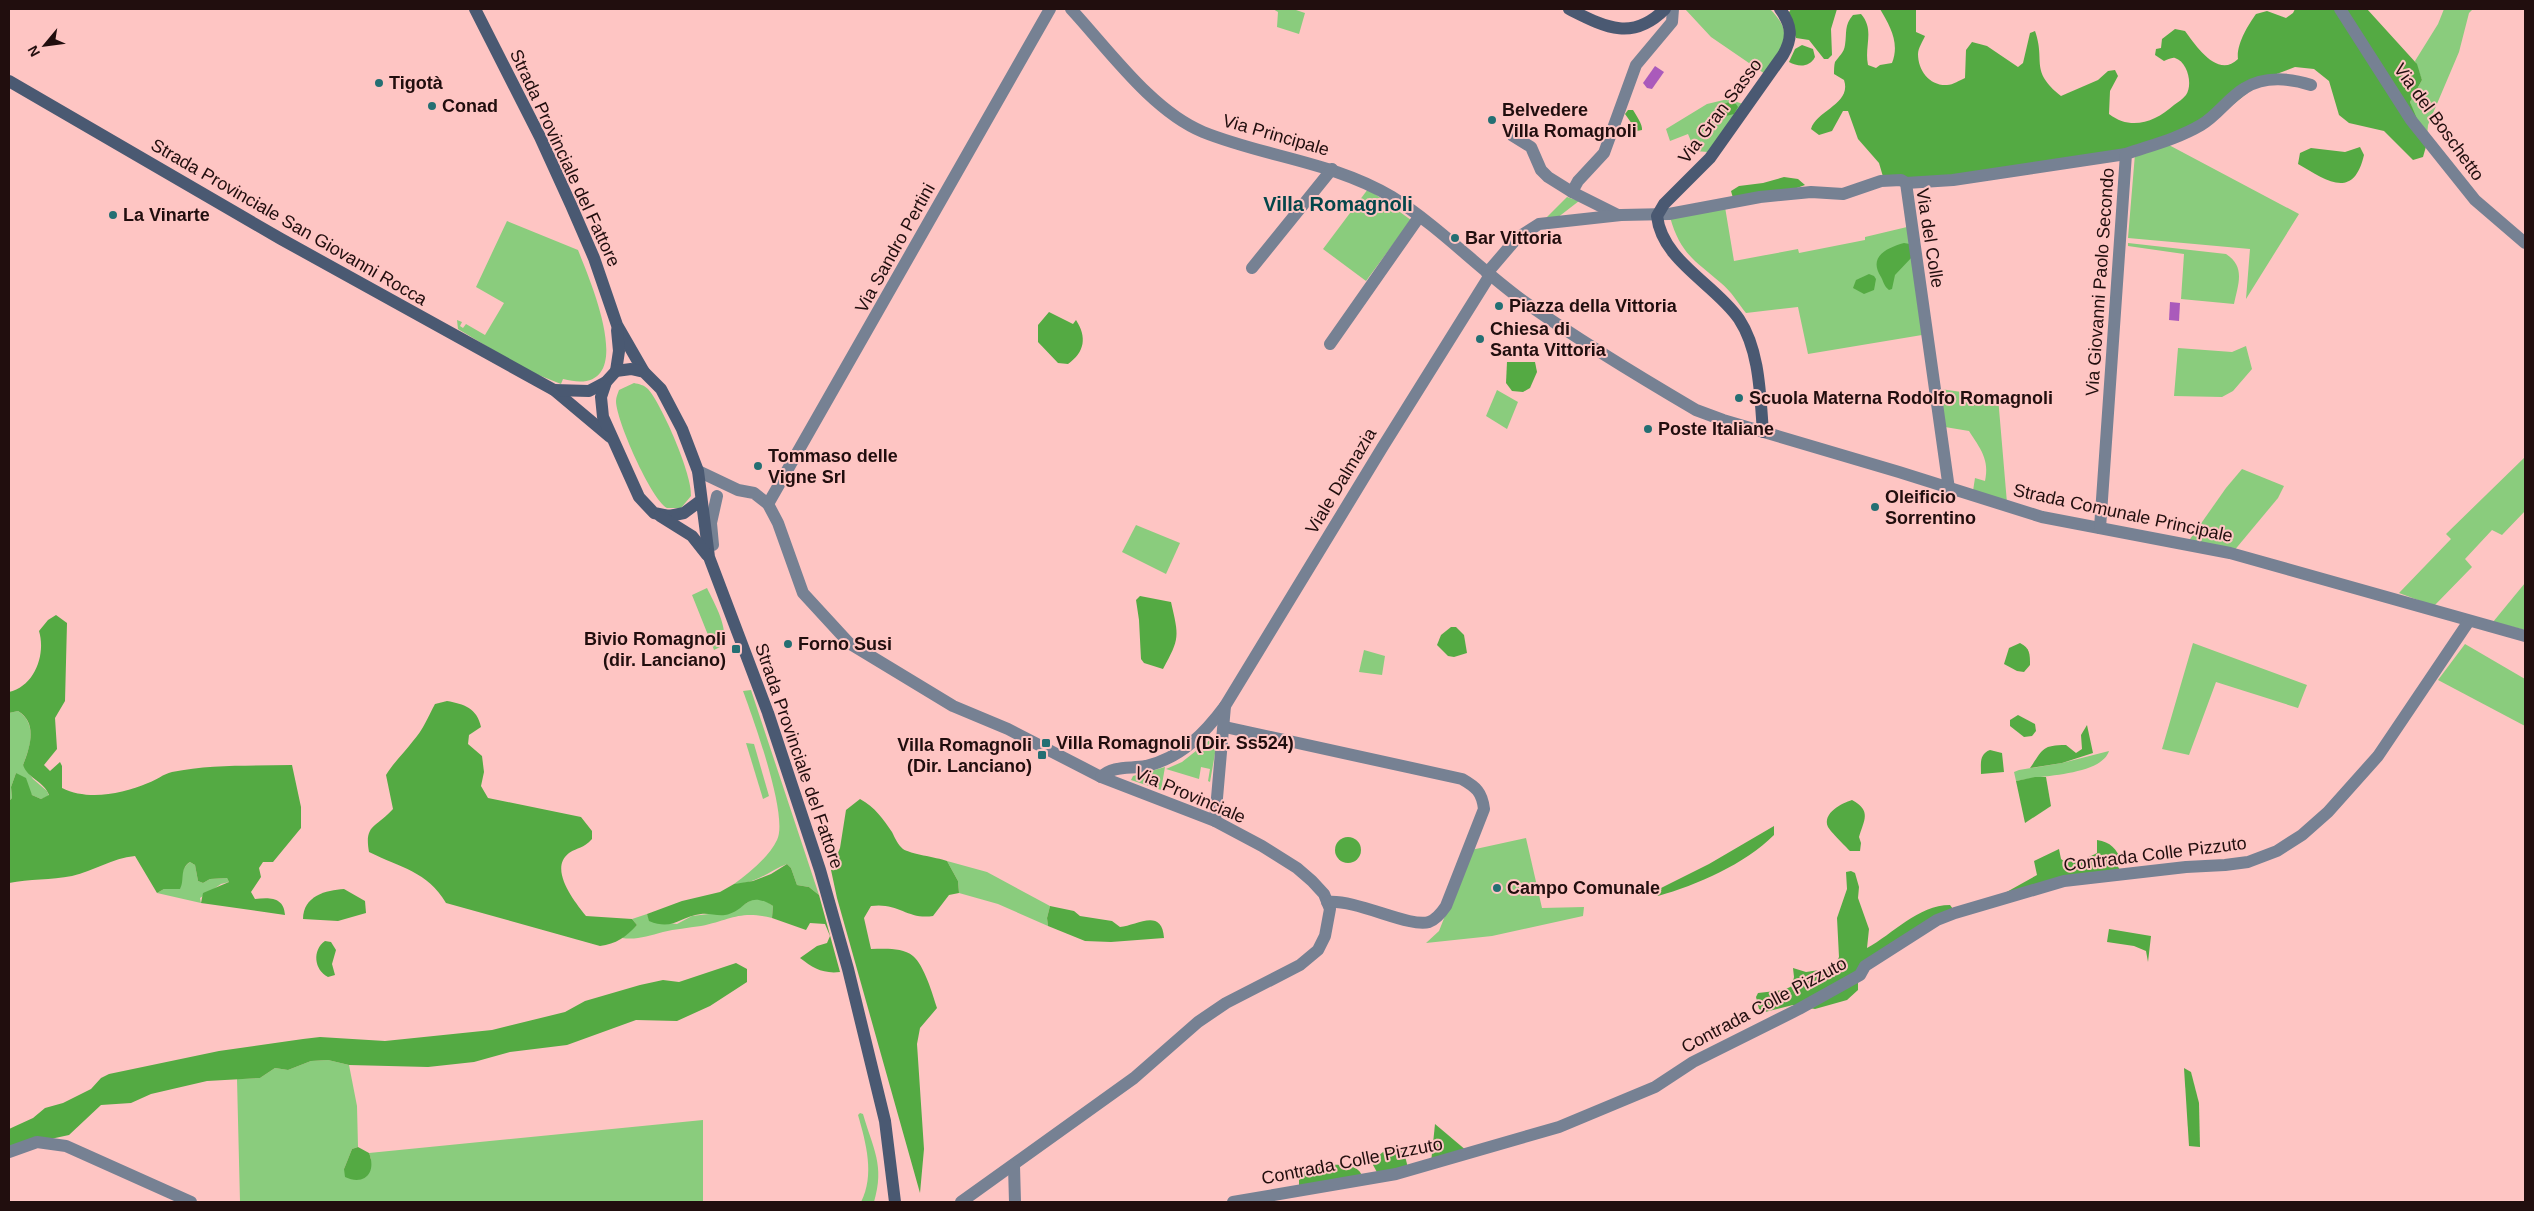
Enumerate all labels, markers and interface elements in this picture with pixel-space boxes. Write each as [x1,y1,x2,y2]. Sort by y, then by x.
north arrow [20,20,70,70]
text: N [24,43,43,60]
street label: Strada Provinciale del Fattore [506,46,624,270]
street label: Via Gran Sasso [1674,55,1766,167]
street label: Via del Boschetto [2390,60,2488,184]
place label: Tigotà [389,73,444,93]
marker: Tigotà [373,77,385,89]
place label: Conad [442,96,498,116]
marker: Conad [426,100,438,112]
place label: Belvedere Villa Romagnoli [1502,100,1637,141]
street label: Via Principale [1221,110,1331,160]
marker: Belvedere Villa Romagnoli [1486,114,1498,126]
street label: Strada Provinciale San Giovanni Rocca [148,135,431,310]
street label: Via Giovanni Paolo Secondo [2082,167,2118,397]
street label: Via Sandro Pertini [851,180,939,316]
street label: Via del Colle [1912,187,1948,289]
district label: Villa Romagnoli [1263,193,1413,215]
place label: La Vinarte [123,205,210,225]
marker: La Vinarte [107,209,119,221]
place label: Bar Vittoria [1465,228,1563,248]
marker: Bar Vittoria [1449,232,1461,244]
place label: Piazza della Vittoria [1509,296,1678,316]
marker: Piazza della Vittoria [1493,300,1505,312]
place label: Chiesa di Santa Vittoria [1490,319,1607,360]
marker: Chiesa di Santa Vittoria [1474,333,1486,345]
place label: Scuola Materna Rodolfo Romagnoli [1749,388,2053,408]
marker: Scuola Materna Rodolfo Romagnoli [1733,392,1745,404]
place label: Poste Italiane [1658,419,1774,439]
marker: Poste Italiane [1642,423,1654,435]
street label: Viale Dalmazia [1302,424,1381,537]
place label: Tommaso delle Vigne Srl [768,446,898,487]
marker: Tommaso delle Vigne Srl [752,460,764,472]
street label: Strada Comunale Principale [2011,480,2235,546]
place label: Oleificio Sorrentino [1885,487,1976,528]
marker: Oleificio Sorrentino [1869,501,1881,513]
place label: Bivio Romagnoli (dir. Lanciano) [584,629,726,670]
place label: Forno Susi [798,634,892,654]
marker: Forno Susi [782,638,794,650]
street label: Strada Provinciale del Fattore [751,641,847,871]
marker: Bivio Romagnoli (dir. Lanciano) [730,643,742,655]
place label: Villa Romagnoli (Dir. Ss524) [1056,733,1294,753]
place label: Villa Romagnoli (Dir. Lanciano) [897,735,1032,776]
marker: Villa Romagnoli (Dir. Ss524) [1040,737,1052,749]
marker: Villa Romagnoli (Dir. Lanciano) [1036,749,1048,761]
street label: Via Provinciale [1131,763,1249,827]
street label: Contrada Colle Pizzuto [2062,833,2248,875]
place label: Campo Comunale [1507,878,1660,898]
marker: Campo Comunale [1491,882,1503,894]
street label: Contrada Colle Pizzuto [1678,953,1850,1057]
street label: Contrada Colle Pizzuto [1260,1134,1444,1188]

